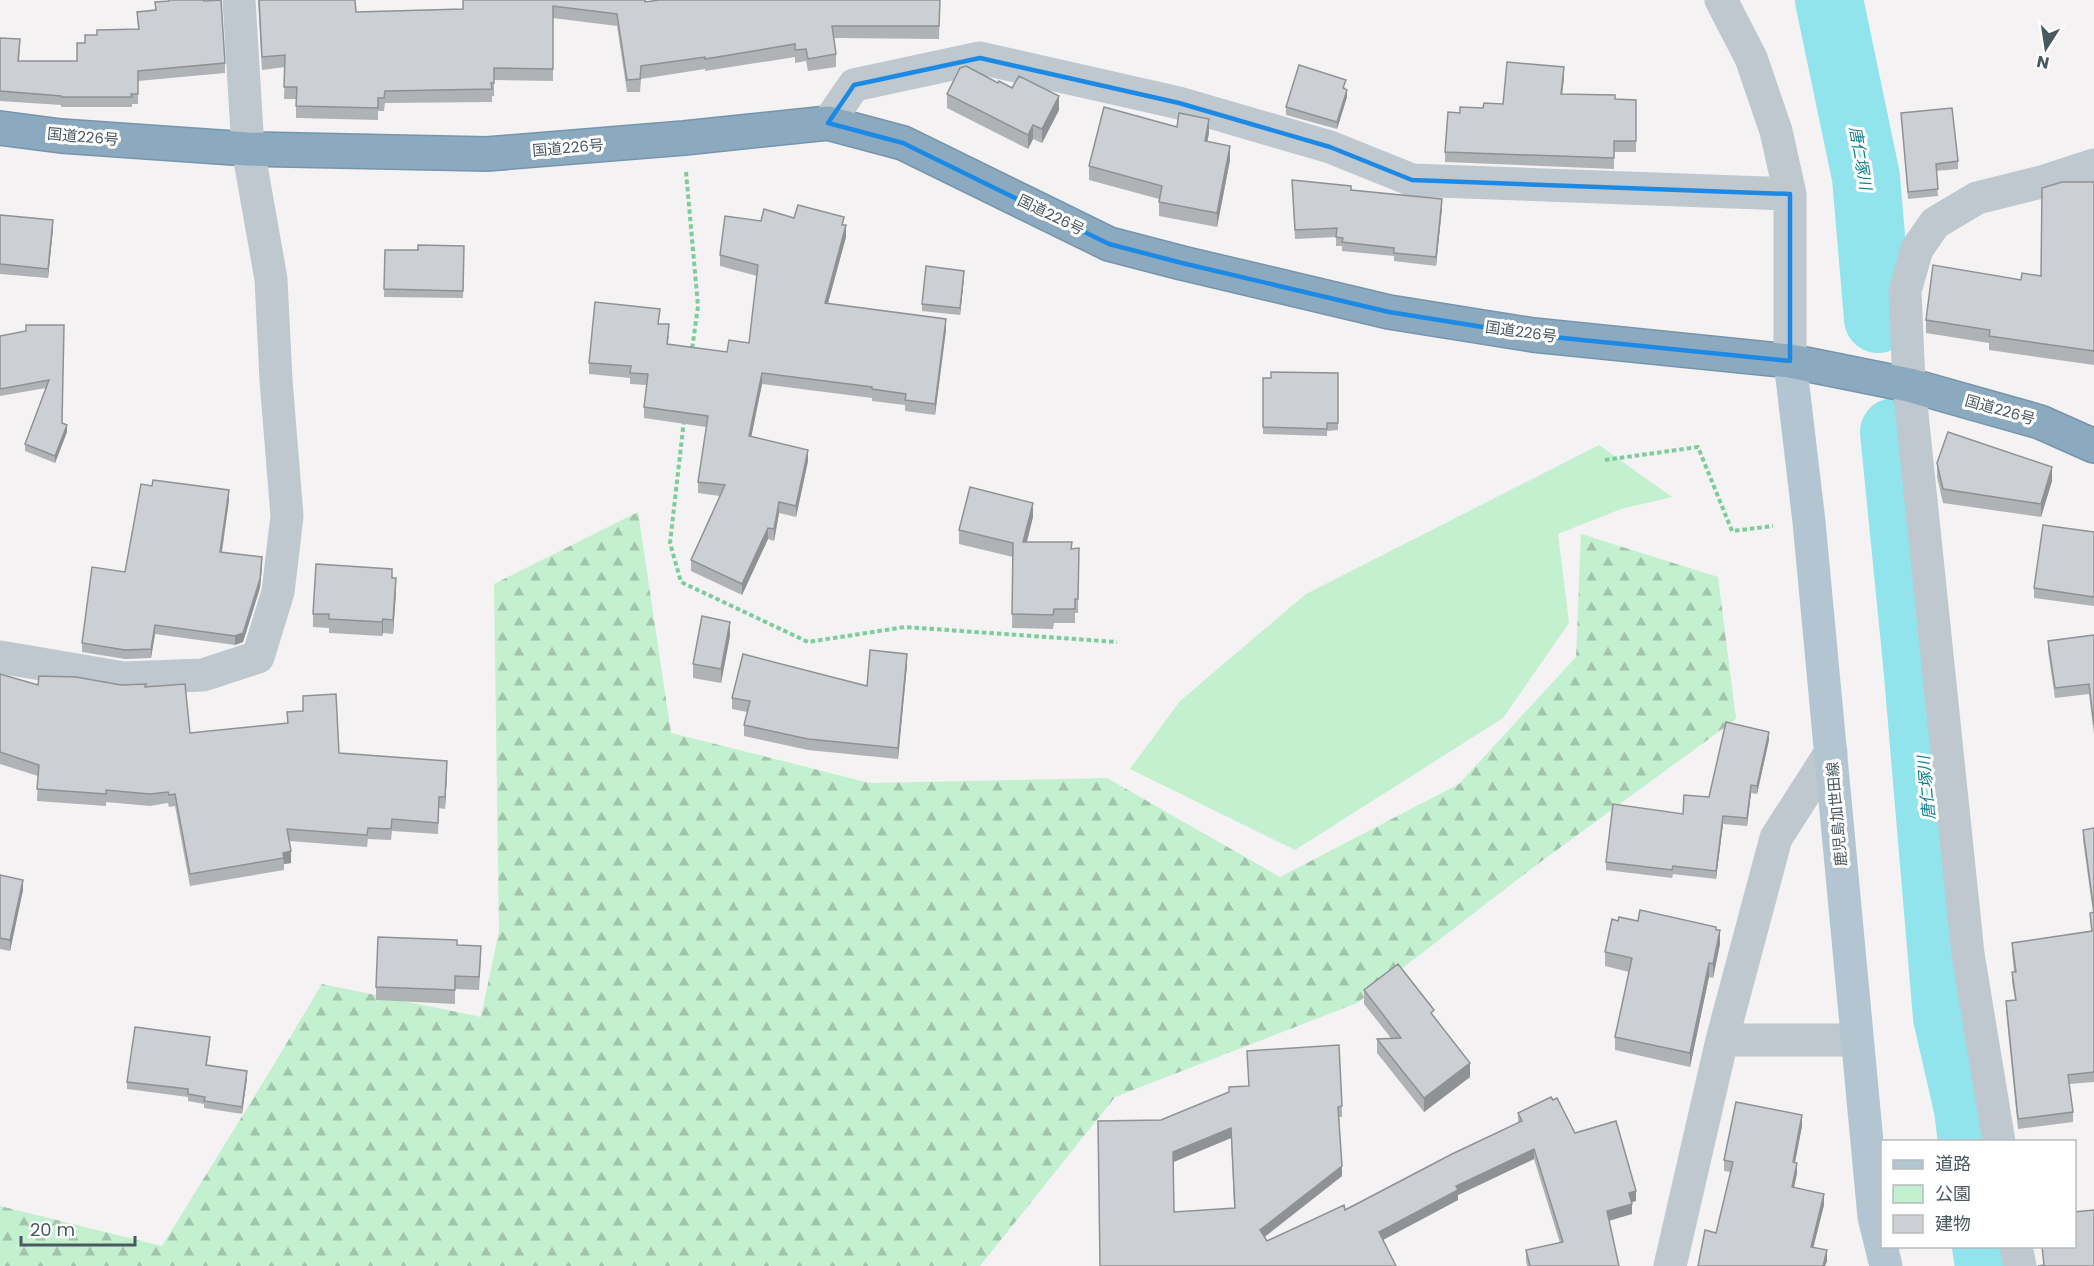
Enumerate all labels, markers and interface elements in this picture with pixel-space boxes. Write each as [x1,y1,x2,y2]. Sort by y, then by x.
north arrow [2016,18,2076,78]
text: N [2035,50,2051,75]
street label: 国道226号 [46,123,120,150]
water label: 唐仁塚川 [1844,125,1878,194]
street label: 国道226号 [531,134,605,161]
street label: 国道226号 [1014,189,1088,240]
street label: 国道226号 [1484,316,1558,347]
street label: 国道226号 [1963,390,2038,430]
water label: 唐仁塚川 [1912,753,1941,821]
street label: 鹿児島加世田線 [1821,761,1852,867]
legend [1881,1140,2076,1248]
text: 道路 [1935,1151,1971,1176]
text: 公園 [1935,1181,1971,1206]
scale bar [21,1209,135,1247]
text: 建物 [1935,1211,1971,1236]
text: 20 m [30,1217,75,1242]

